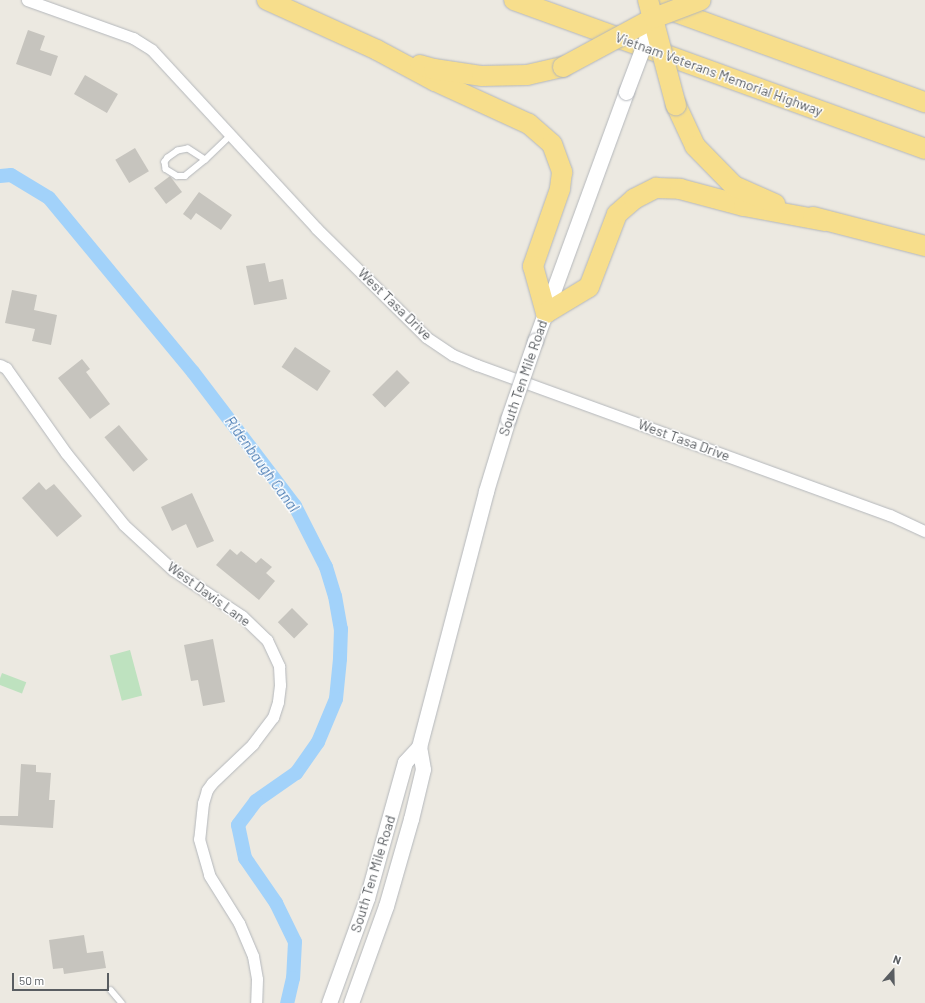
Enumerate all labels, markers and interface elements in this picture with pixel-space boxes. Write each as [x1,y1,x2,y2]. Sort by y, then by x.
street label: Vietnam Veterans Memorial Highway [613,29,825,119]
street label: West Tasa Drive [355,264,435,344]
street label: South Ten Mile Road [495,318,551,438]
water label: Ridenbaugh Canal [221,413,303,515]
street label: West Tasa Drive [636,416,732,464]
street label: West Davis Lane [164,558,254,630]
street label: South Ten Mile Road [347,813,399,935]
north arrow [873,951,913,991]
text: N [892,952,903,967]
scale bar [14,965,111,991]
text: 50 m [19,973,44,987]

